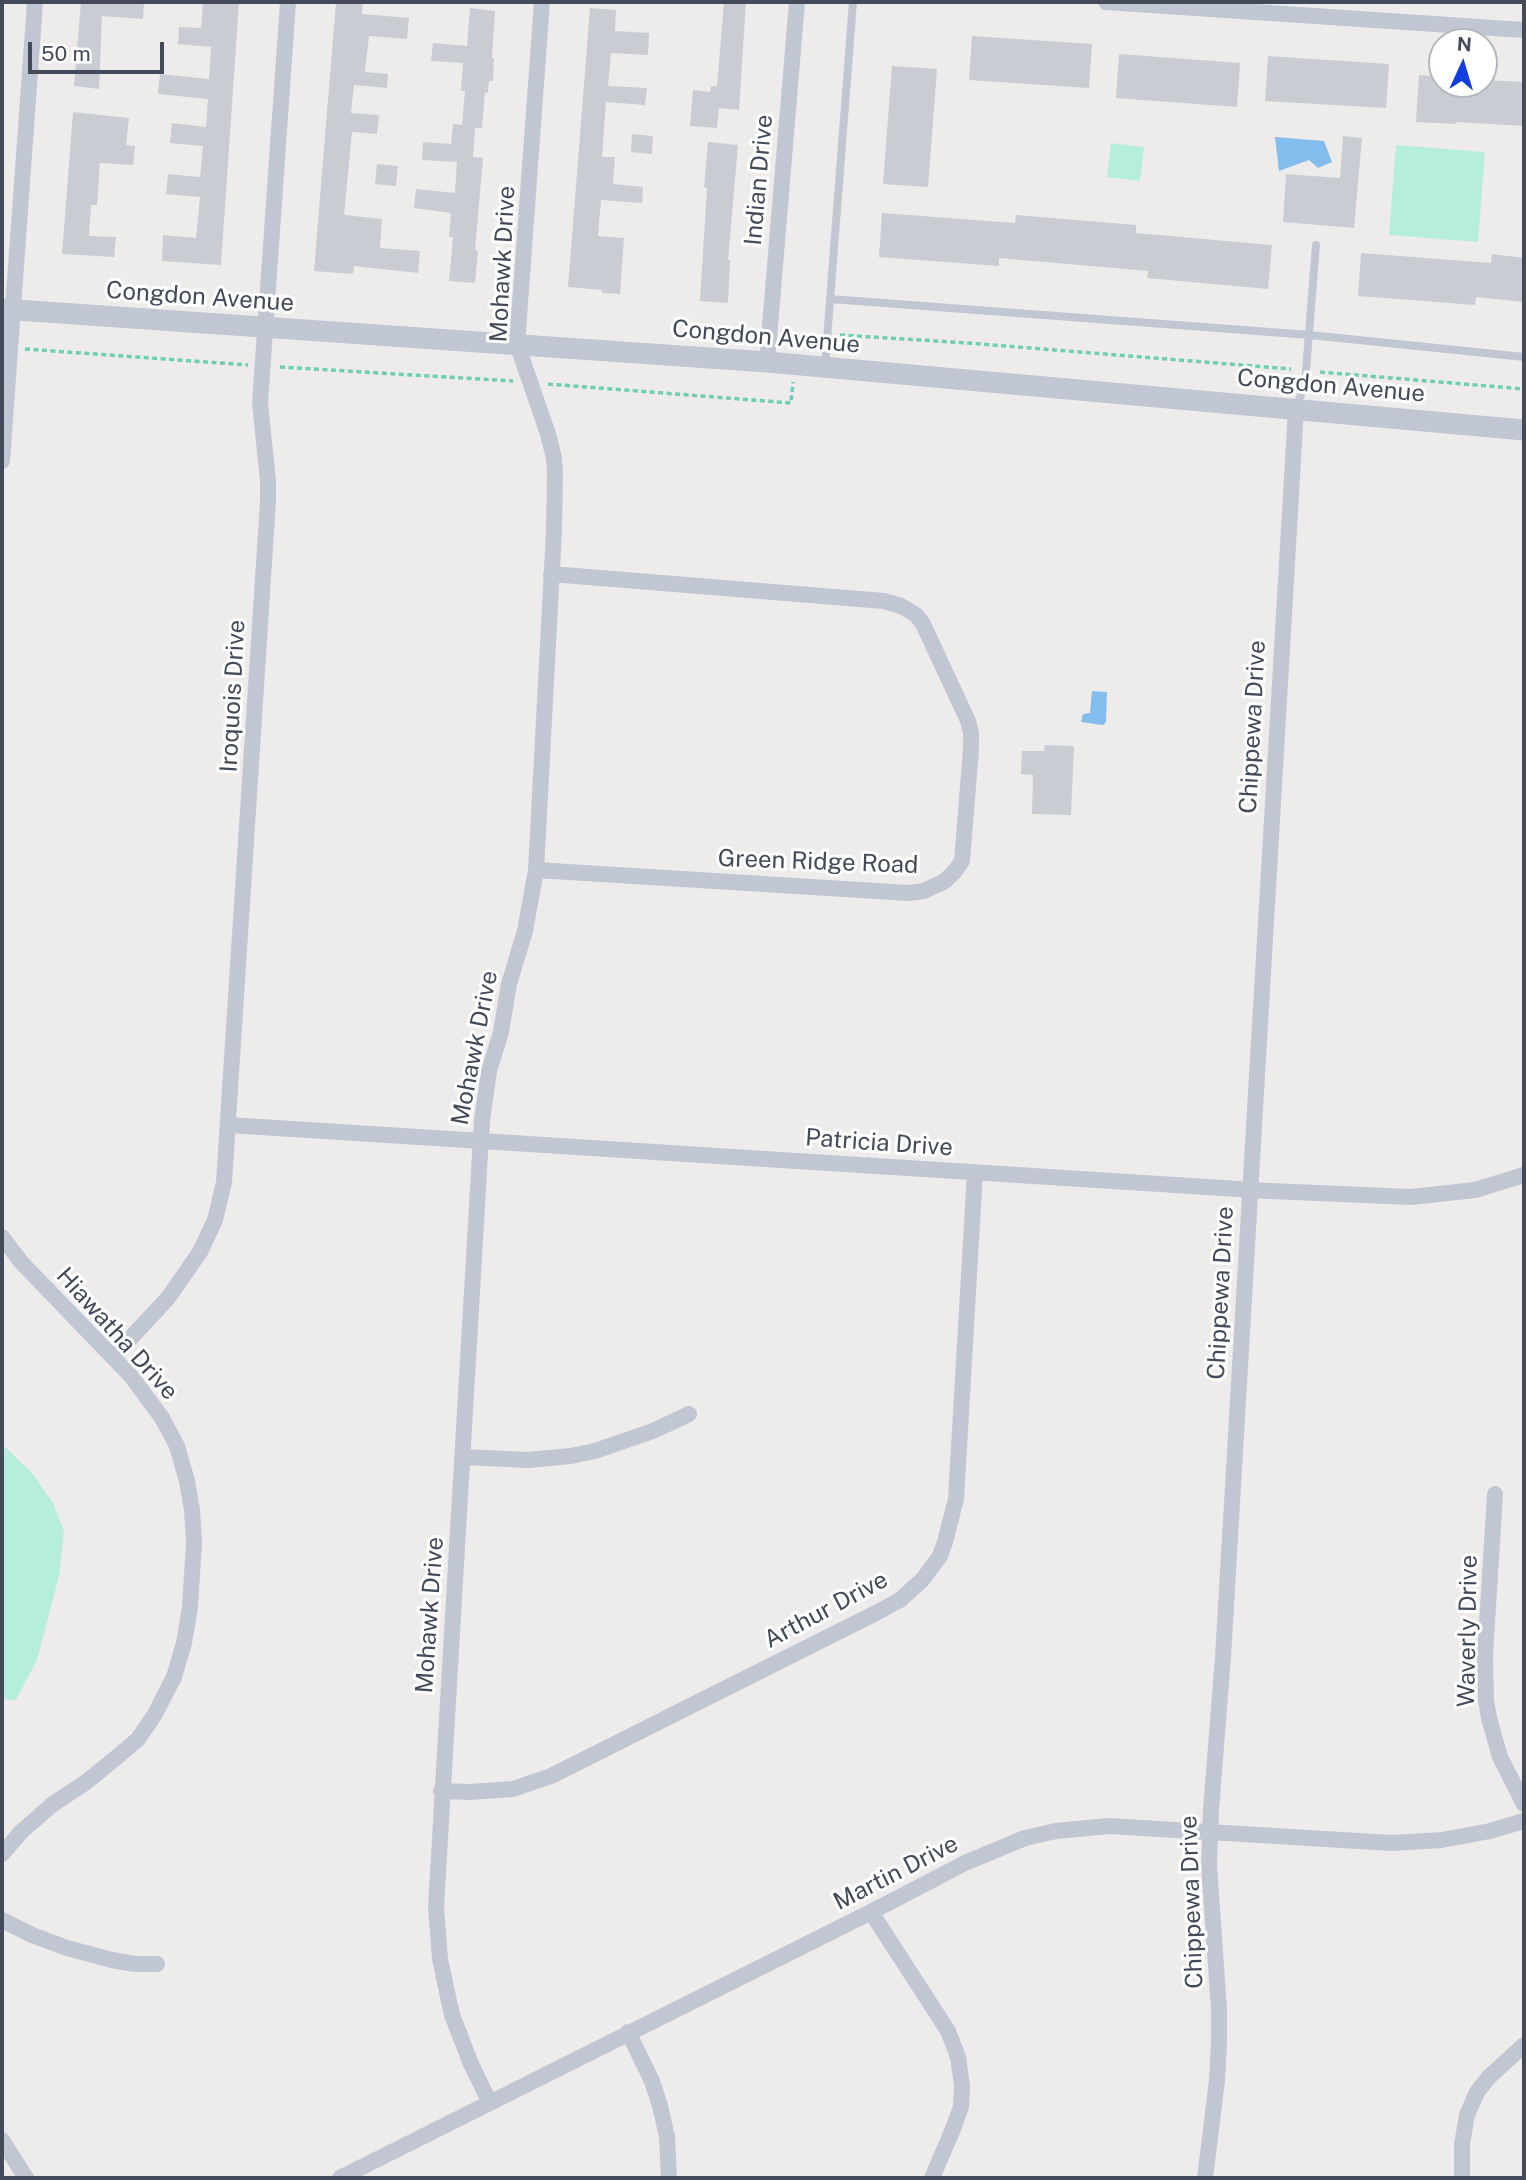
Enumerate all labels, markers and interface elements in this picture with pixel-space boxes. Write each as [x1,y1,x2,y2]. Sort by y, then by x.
scale bar [32,28,168,72]
north arrow [1428,28,1498,98]
text: N [1456,33,1472,56]
text: 50 m [41,41,91,66]
street label: Indian Drive [739,113,779,247]
street label: Mohawk Drive [485,185,521,343]
street label: Congdon Avenue [105,276,295,318]
street label: Congdon Avenue [671,314,861,360]
street label: Congdon Avenue [1236,363,1426,409]
street label: Iroquois Drive [215,619,251,773]
street label: Chippewa Drive [1234,640,1272,814]
street label: Green Ridge Road [717,844,919,880]
street label: Mohawk Drive [446,968,504,1128]
street label: Patricia Drive [804,1123,954,1163]
street label: Chippewa Drive [1202,1206,1240,1380]
street label: Hiawatha Drive [50,1262,184,1406]
street label: Mohawk Drive [410,1536,450,1694]
street label: Waverly Drive [1452,1555,1484,1707]
street label: Arthur Drive [759,1565,893,1655]
street label: Chippewa Drive [1175,1815,1209,1989]
street label: Martin Drive [829,1829,963,1917]

